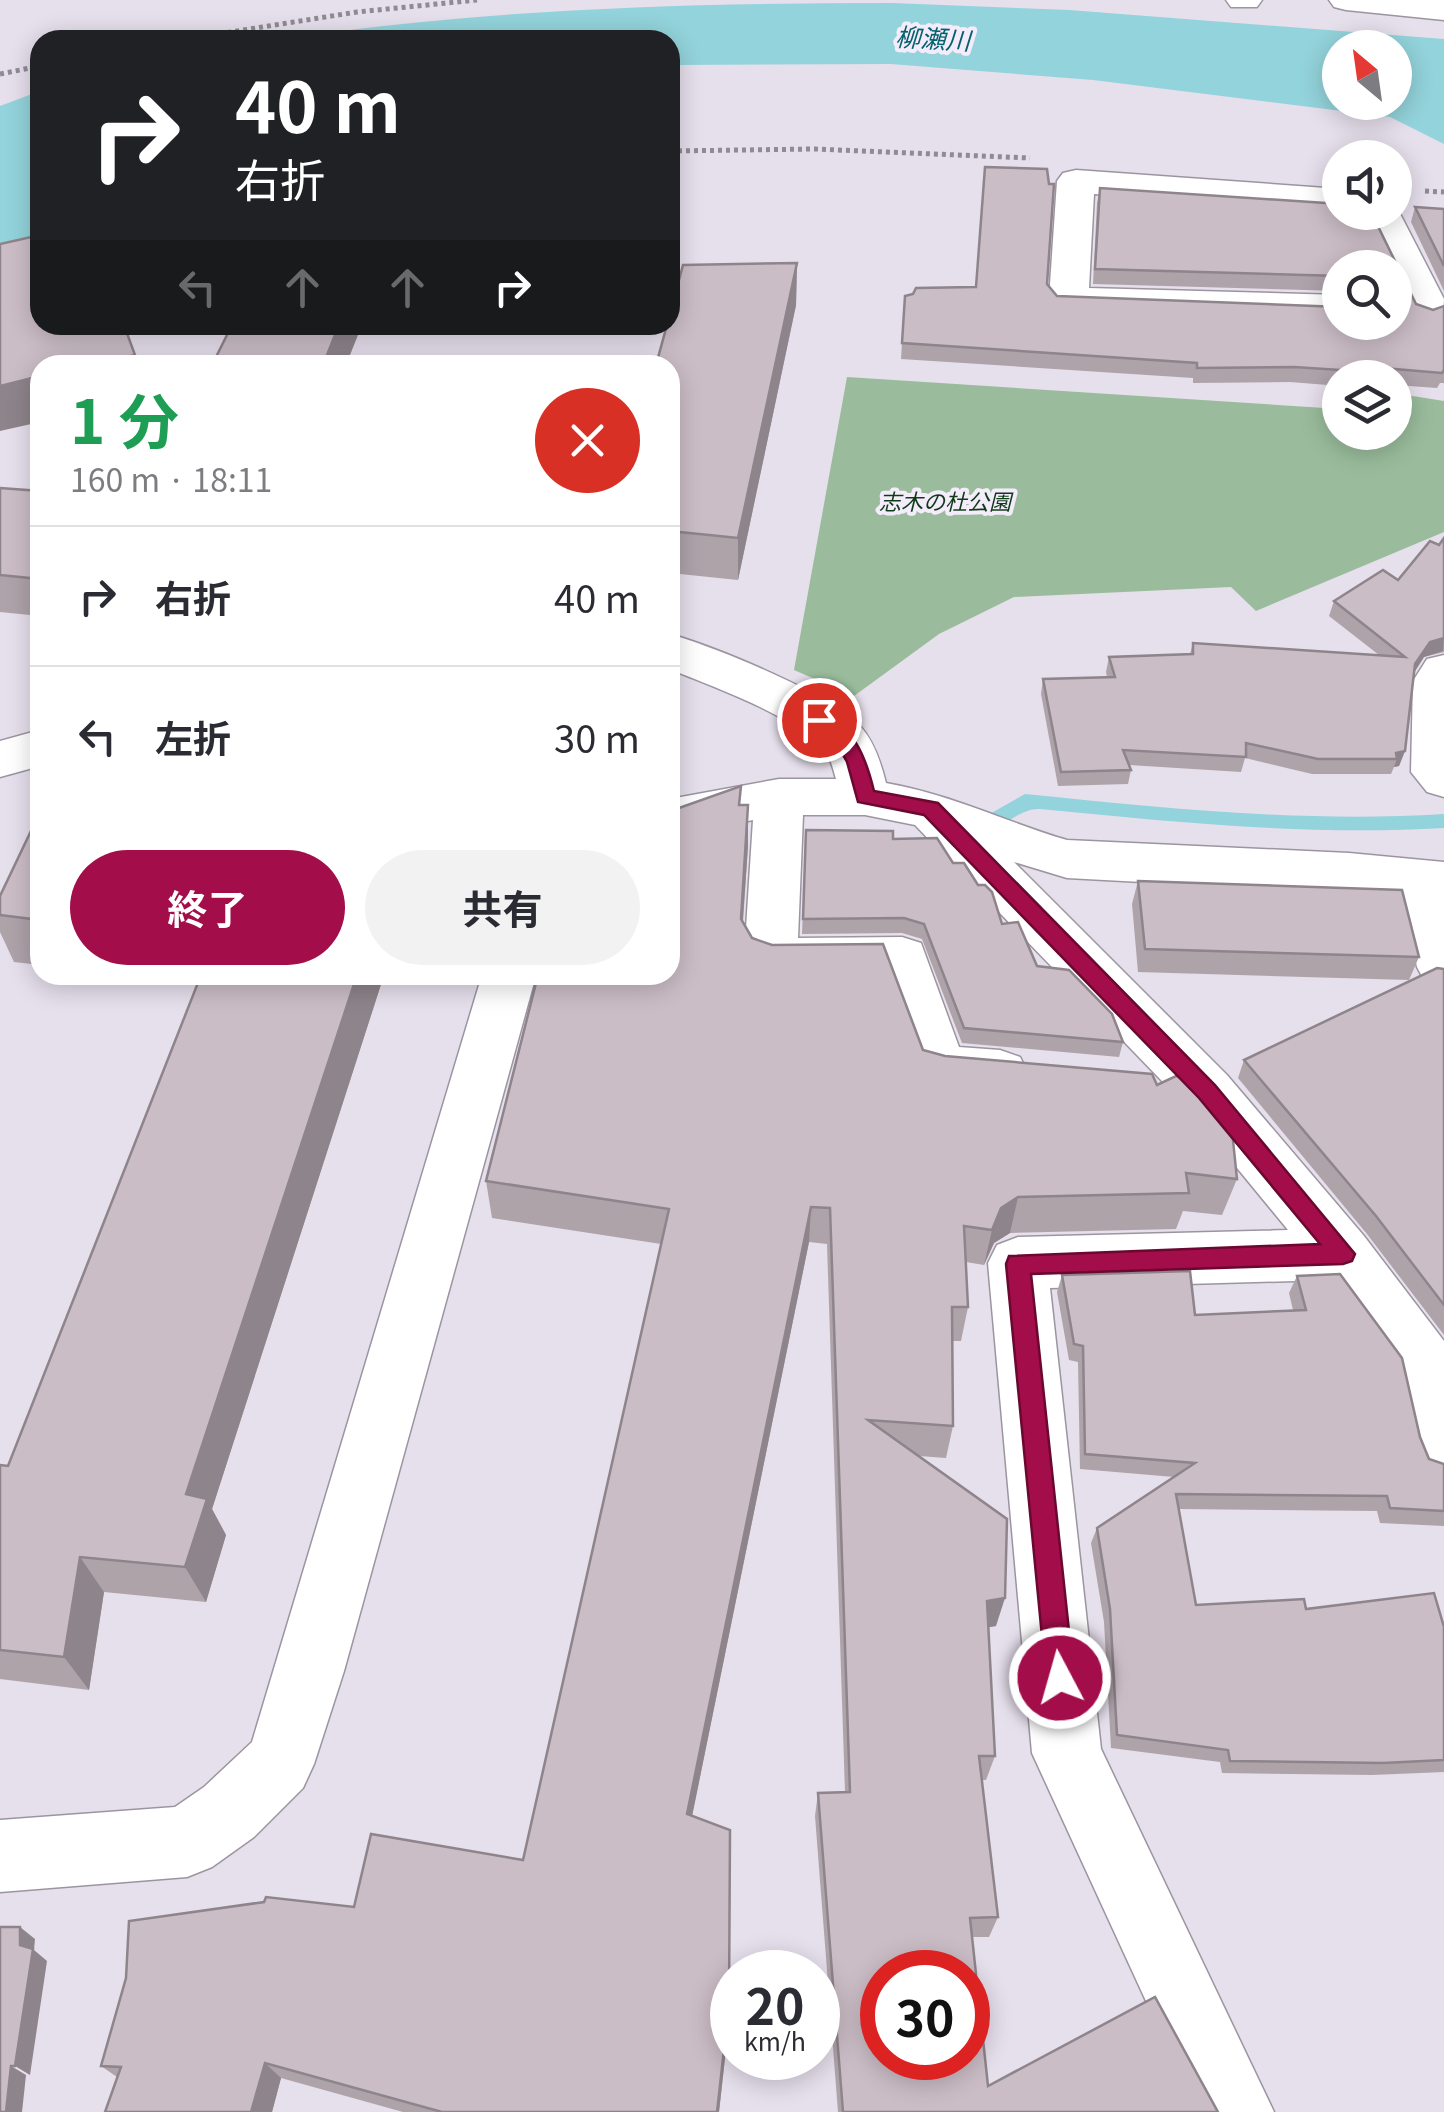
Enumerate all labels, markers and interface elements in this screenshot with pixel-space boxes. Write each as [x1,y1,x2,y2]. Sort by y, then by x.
water label: 柳瀬川 [895,17,974,57]
north arrow [1322,30,1412,120]
map controls [1322,30,1412,450]
text: 40 m [235,52,401,153]
icon: right [70,70,200,200]
button: sound [1322,140,1412,230]
text: 右折 [235,145,325,210]
button: search [1322,250,1412,340]
icon: left [170,260,225,315]
icon: ahead [275,260,330,315]
icon: ahead [380,260,435,315]
icon: right [485,260,540,315]
button: layers [1322,360,1412,450]
text: 1 分 [70,374,179,461]
button: close [535,388,640,493]
text: 160 m · 18:11 [70,455,272,501]
park label: 志木の杜公園 [879,484,1014,516]
icon: right [70,569,125,624]
text: 右折 [155,569,231,624]
text: 40 m [554,569,640,624]
pin [777,678,862,763]
icon: arrive [792,693,847,748]
icon: left [70,709,125,764]
text: 左折 [155,709,231,764]
text: 30 m [554,709,640,764]
button: 終了 [70,850,345,965]
button: 共有 [365,850,640,965]
position arrow [1008,1626,1112,1730]
speed limit sign: 30 [860,1950,990,2080]
text: 20 [746,1967,805,2039]
text: km/h [744,2022,806,2058]

